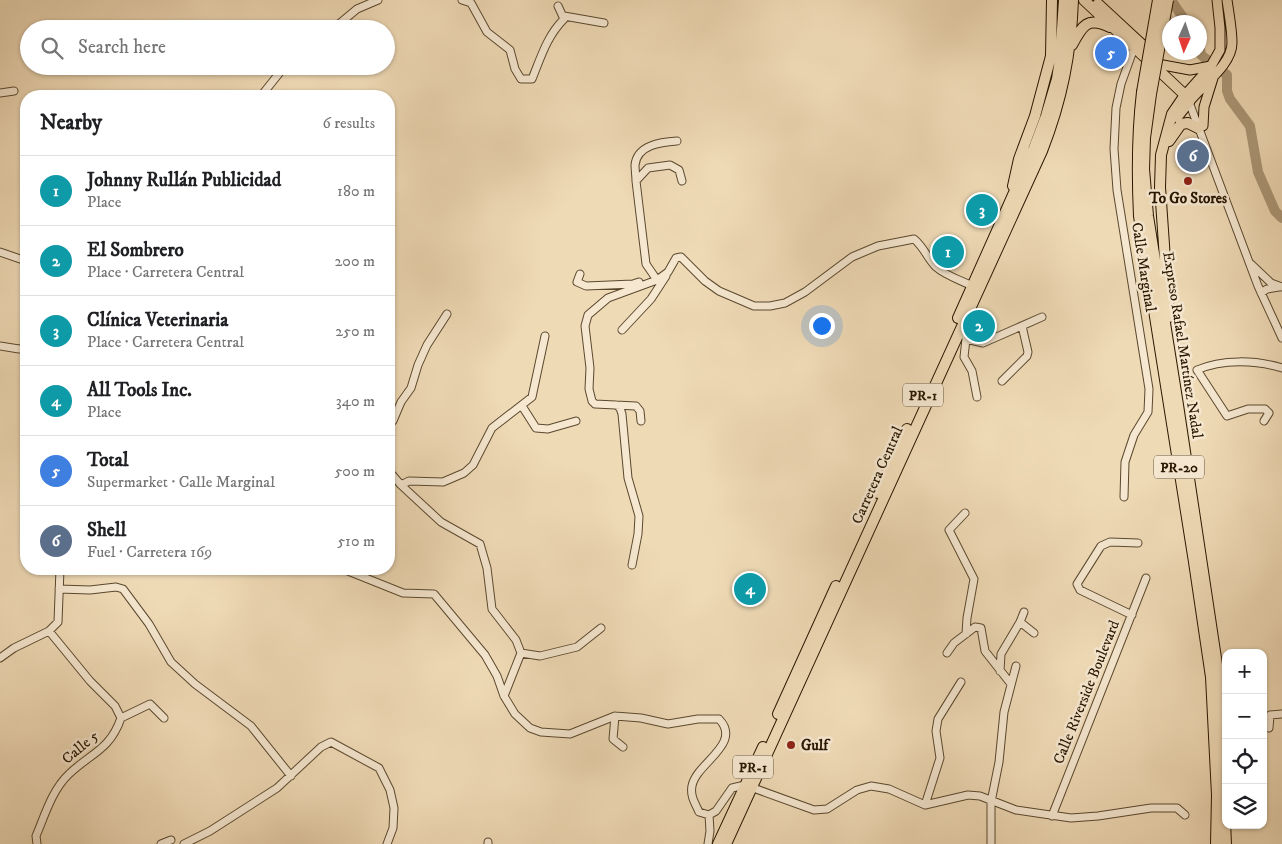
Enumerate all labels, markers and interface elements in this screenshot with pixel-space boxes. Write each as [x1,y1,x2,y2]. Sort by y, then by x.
north arrow [1162,15,1207,60]
search box [20,20,395,75]
icon: search [38,34,66,62]
pin: 5 [1095,34,1127,72]
text: Search here [78,36,166,59]
text: Nearby [40,110,102,136]
text: 6 results [322,113,375,133]
pin: 6 [1177,137,1209,175]
text: Johnny Rullán Publicidad [87,169,281,192]
marker: To Go Stores [1182,175,1194,187]
text: 1 [53,181,59,201]
text: 180 m [337,181,375,201]
place label: To Go Stores [1148,189,1227,208]
pin: 3 [966,191,998,229]
text: Place [87,192,121,212]
street label: Calle Marginal [1127,221,1160,314]
pin: 1 [932,233,964,271]
text: El Sombrero [87,239,184,262]
street label: Expreso Rafael Martínez Nadal [1158,250,1207,440]
text: 2 [52,251,60,271]
text: 200 m [334,251,375,271]
text: Place · Carretera Central [87,262,244,282]
pin: 2 [963,307,995,345]
text: Clínica Veterinaria [87,309,228,332]
your location [809,313,835,339]
text: 3 [53,321,59,341]
text: 250 m [335,321,375,341]
text: Place · Carretera Central [87,332,244,352]
text: All Tools Inc. [87,379,192,402]
road number: PR-1 [903,384,943,406]
text: 4 [51,391,61,411]
text: 340 m [336,391,375,411]
text: Place [87,402,121,422]
street label: Carretera Central [847,423,908,527]
text: Total [87,449,128,472]
road number: PR-20 [1154,456,1204,478]
text: 5 [52,461,60,481]
text: 500 m [334,461,375,481]
text: Supermarket · Calle Marginal [87,472,275,492]
text: Shell [87,519,126,542]
text: 6 [52,531,60,551]
text: 510 m [337,531,375,551]
text: Fuel · Carretera 169 [87,542,212,562]
pin: 4 [734,570,766,608]
street label: Calle Riverside Boulevard [1049,617,1124,767]
map controls [1222,649,1267,829]
button: + [1222,649,1267,694]
button: − [1222,694,1267,739]
street label: Calle 5 [58,726,103,768]
place label: Gulf [801,736,831,755]
marker: Gulf [785,739,797,751]
button: locate [1222,739,1267,784]
road number: PR-1 [733,756,773,779]
button: layers [1222,784,1267,829]

